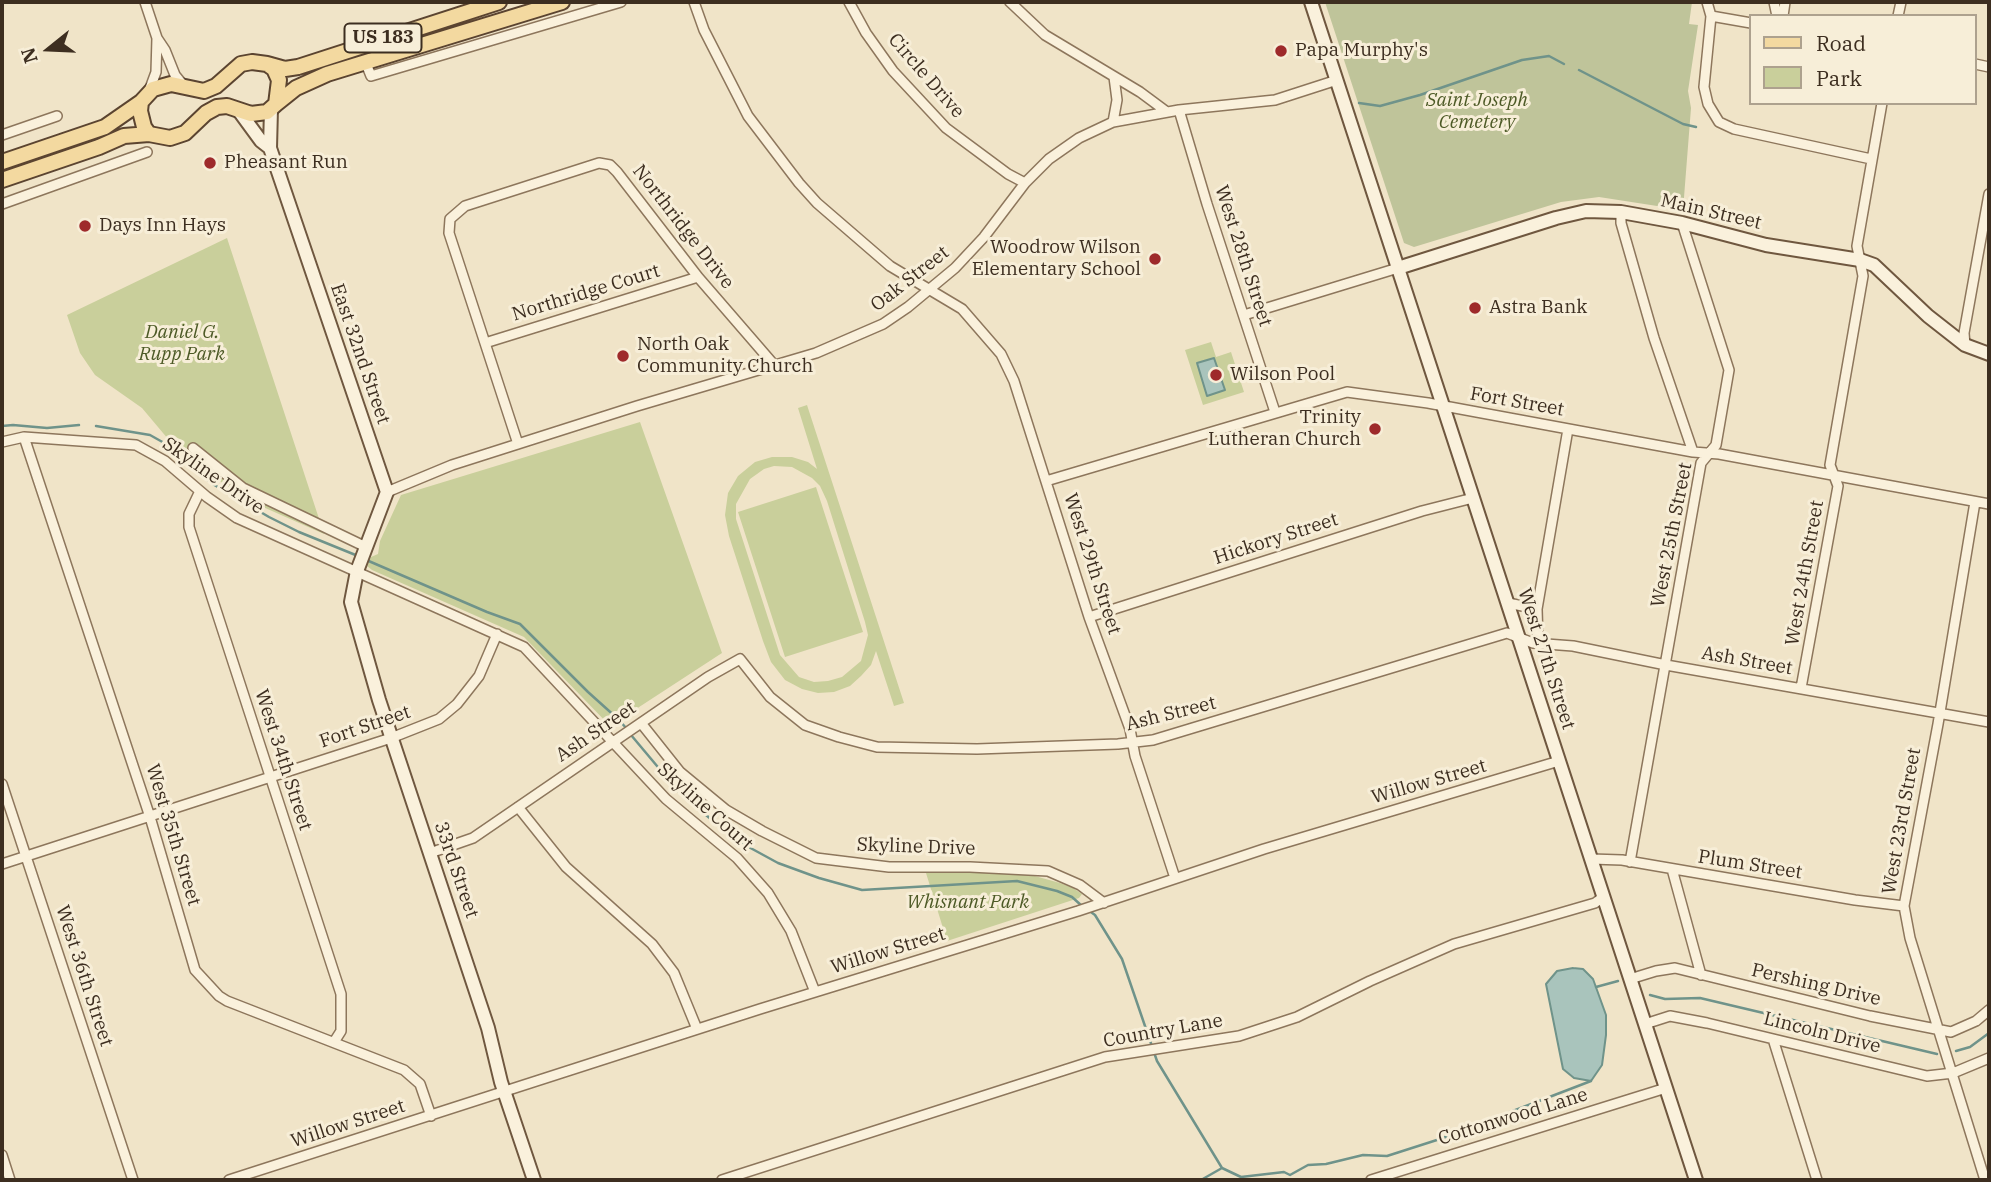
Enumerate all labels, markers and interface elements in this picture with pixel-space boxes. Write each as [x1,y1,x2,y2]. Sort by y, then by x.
north arrow [14,14,84,84]
legend [1750,14,1977,105]
road number: US 183 [344,24,422,52]
street label: Circle Drive [883,29,969,123]
text: Road [1816,29,1866,57]
place label: Papa Murphy's [1295,40,1428,62]
marker: Papa Murphy's [1273,43,1289,59]
text: N [15,45,43,66]
text: Park [1816,64,1862,92]
park label: Saint Joseph Cemetery [1426,90,1528,134]
place label: Pheasant Run [224,152,348,174]
marker: Pheasant Run [202,155,218,171]
street label: Northridge Drive [627,160,739,294]
street label: West 28th Street [1209,183,1277,329]
street label: Main Street [1658,189,1764,235]
place label: Days Inn Hays [99,215,226,237]
marker: Days Inn Hays [77,218,93,234]
place label: Woodrow Wilson Elementary School [972,237,1141,281]
street label: Oak Street [866,241,954,317]
marker: Woodrow Wilson Elementary School [1147,251,1163,267]
street label: Northridge Court [509,260,663,326]
street label: East 32nd Street [325,281,395,427]
place label: Astra Bank [1489,297,1587,319]
marker: Astra Bank [1467,300,1483,316]
park label: Daniel G. Rupp Park [139,322,225,366]
place label: North Oak Community Church [637,334,813,378]
marker: North Oak Community Church [615,348,631,364]
place label: Wilson Pool [1230,364,1335,386]
marker: Wilson Pool [1208,367,1224,383]
street label: Fort Street [1468,383,1566,421]
place label: Trinity Lutheran Church [1208,407,1361,451]
marker: Trinity Lutheran Church [1367,421,1383,437]
street label: Skyline Drive [158,433,268,519]
street label: West 25th Street [1647,461,1697,609]
street label: West 29th Street [1058,491,1126,637]
street label: West 24th Street [1781,499,1829,647]
street label: Hickory Street [1211,508,1341,570]
street label: West 27th Street [1512,586,1580,732]
street label: Ash Street [1700,642,1794,680]
street label: West 34th Street [249,687,317,833]
street label: Ash Street [1124,692,1218,736]
street label: Ash Street [552,697,640,767]
street label: Fort Street [316,701,414,753]
street label: West 23rd Street [1878,746,1926,896]
street label: Willow Street [1369,755,1489,809]
street label: Skyline Court [652,758,758,856]
street label: West 35th Street [141,761,205,909]
street label: 33rd Street [429,819,483,921]
street label: Skyline Drive [856,834,976,860]
street label: Plum Street [1696,846,1804,884]
park label: Whisnant Park [907,892,1029,914]
street label: West 36th Street [50,903,118,1049]
street label: Willow Street [828,923,948,979]
street label: Pershing Drive [1749,959,1883,1011]
street label: Lincoln Drive [1761,1007,1883,1059]
street label: Country Lane [1101,1009,1225,1053]
street label: Cottonwood Lane [1435,1083,1591,1151]
street label: Willow Street [288,1095,408,1153]

